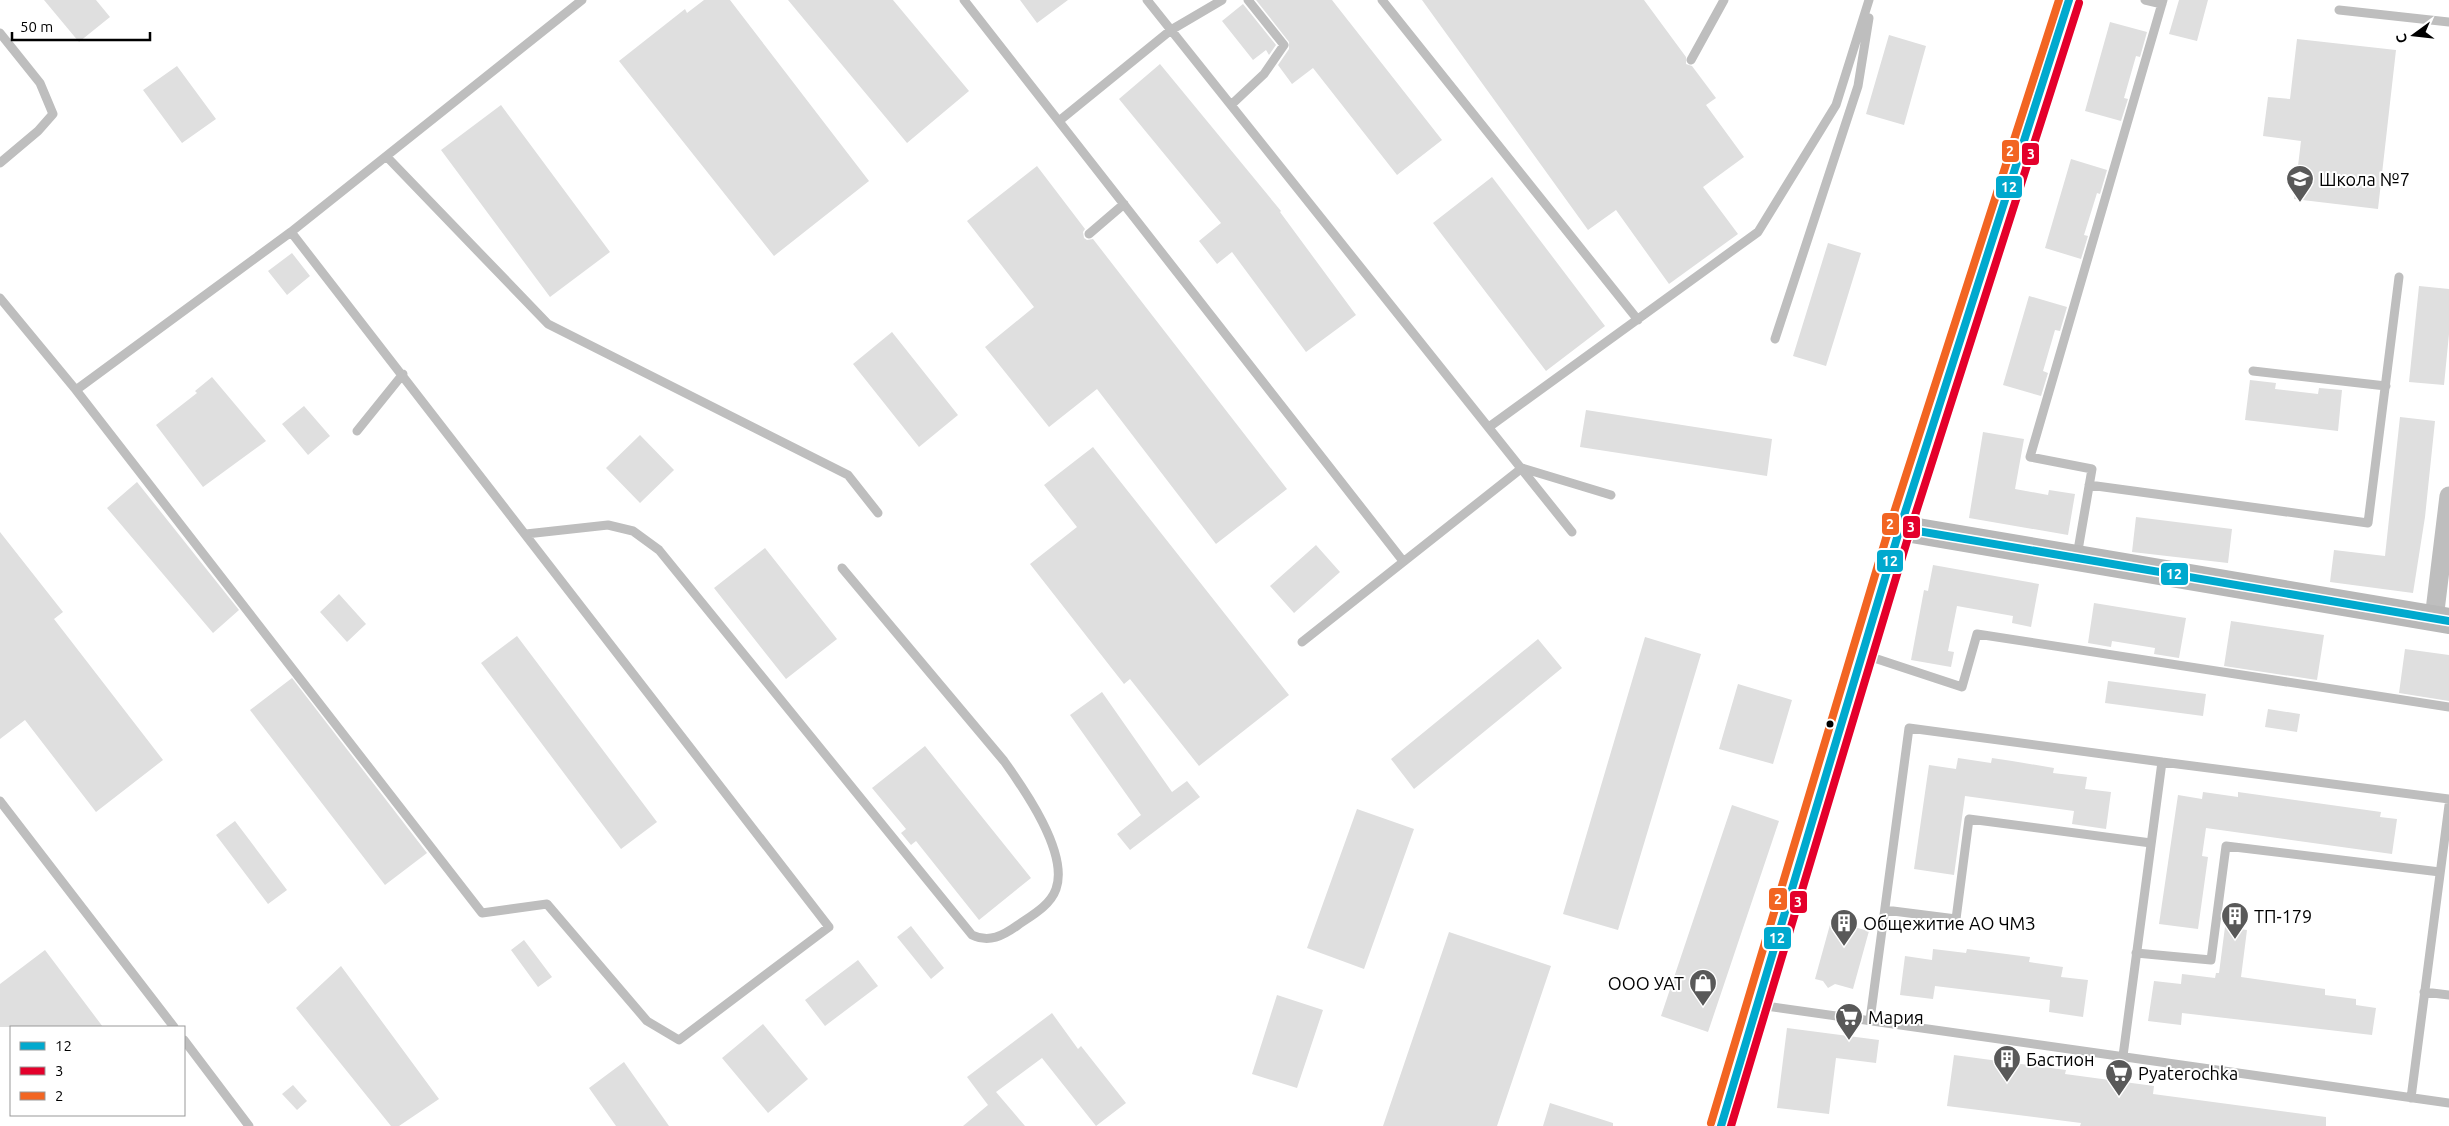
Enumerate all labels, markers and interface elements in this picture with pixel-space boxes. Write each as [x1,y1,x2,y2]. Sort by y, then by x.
scale bar [12,10,150,42]
north arrow [2389,10,2439,60]
text: 50 m [20,18,53,35]
text: С [2393,32,2410,45]
line badge: 2 [2001,139,2020,163]
line badge: 3 [2021,142,2040,166]
text: 2 [2006,143,2014,159]
text: 3 [2027,146,2035,162]
school or university icon: Школа №7 [2285,164,2315,203]
place label: Школа №7 [2319,169,2410,189]
line badge: 12 [1995,175,2023,199]
text: 12 [2001,179,2017,195]
line badge: 2 [1881,512,1900,536]
line badge: 3 [1902,515,1921,539]
text: 2 [1886,516,1894,532]
text: 3 [1907,519,1915,535]
line badge: 12 [1876,549,1904,573]
text: 12 [1882,553,1898,569]
line badge: 12 [2160,562,2189,586]
text: 12 [2166,566,2182,582]
unlabelled marker [1825,719,1835,729]
line badge: 2 [1768,887,1788,911]
line badge: 3 [1789,890,1808,914]
text: 2 [1774,891,1782,907]
text: 3 [1794,894,1802,910]
building icon: ТП-179 [2220,901,2250,940]
place label: ТП-179 [2254,906,2312,926]
building icon: Общежитие АО ЧМЗ [1829,908,1859,947]
place label: Общежитие АО ЧМЗ [1863,913,2035,933]
line badge: 12 [1763,926,1792,950]
text: 12 [1769,930,1785,946]
shop icon: ООО УАТ [1688,968,1718,1007]
place label: ООО УАТ [1608,973,1684,993]
supermarket icon: Мария [1834,1002,1864,1041]
place label: Мария [1868,1007,1924,1027]
legend [10,1026,185,1116]
text: 12 [55,1037,72,1054]
building icon: Бастион [1992,1044,2022,1083]
place label: Бастион [2026,1049,2095,1069]
supermarket icon: Pyaterochka [2104,1058,2134,1097]
text: 3 [55,1062,63,1079]
place label: Pyaterochka [2138,1063,2238,1083]
text: 2 [55,1087,63,1104]

